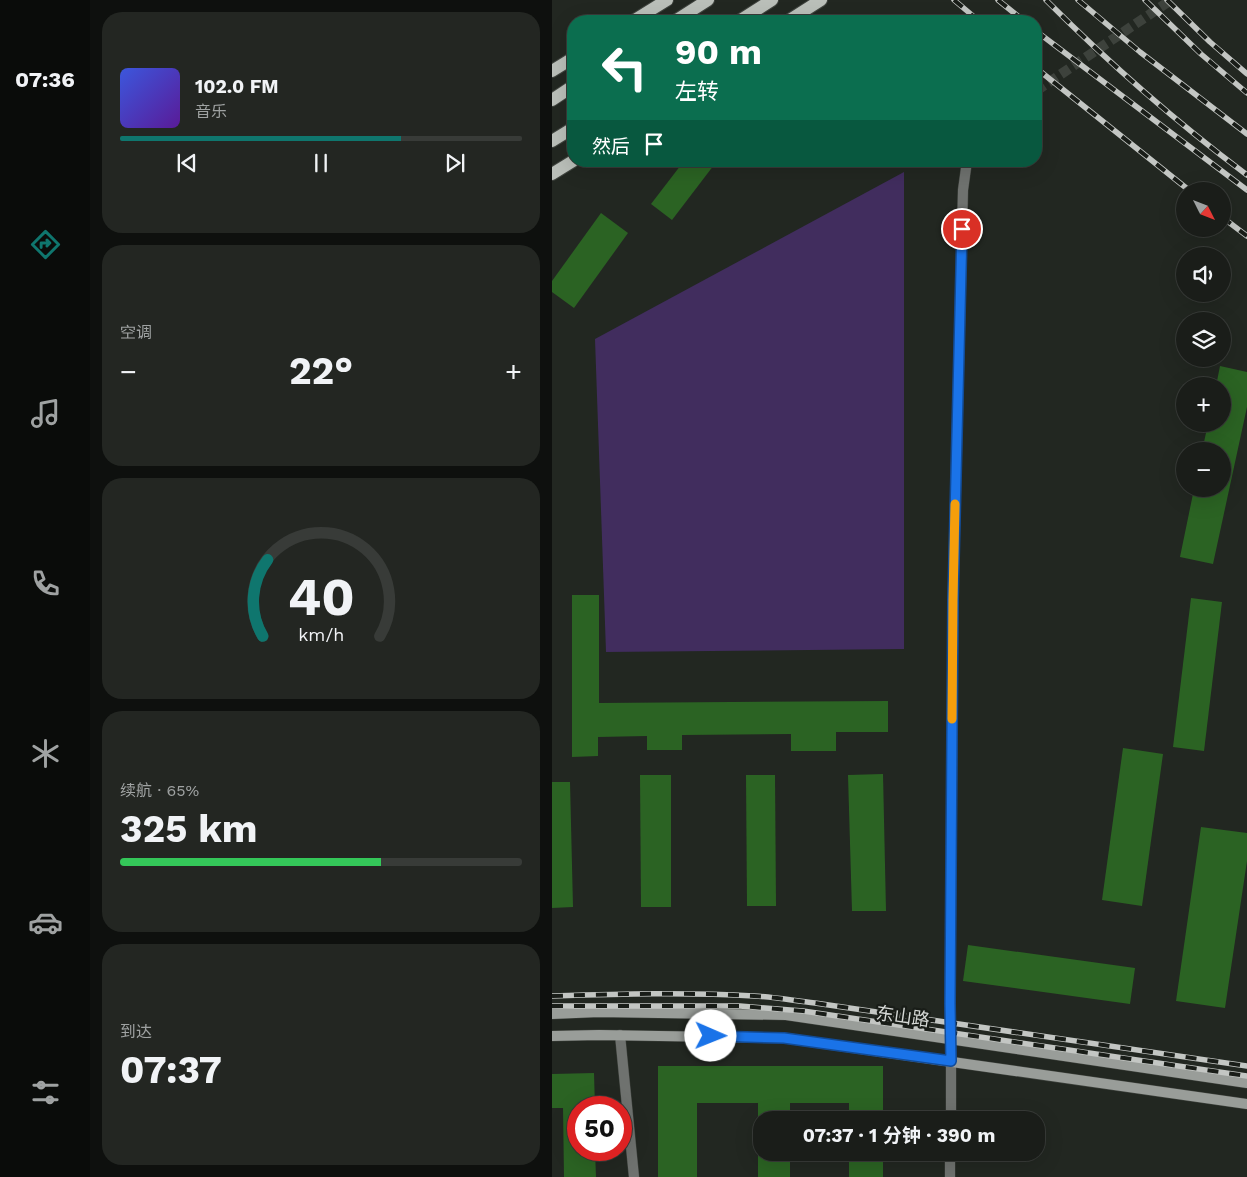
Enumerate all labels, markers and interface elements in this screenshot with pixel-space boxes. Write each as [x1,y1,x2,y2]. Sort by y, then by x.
text: 90 m [675,31,762,73]
icon: left [592,35,657,100]
text: 07:36 [15,67,75,92]
text: 102.0 FM [195,75,279,98]
text: 左转 [675,79,719,104]
text: 音乐 [195,102,227,121]
icon: arrive [640,130,668,158]
text: 然后 [592,135,630,158]
icon: previous [173,149,201,177]
icon: pause [307,149,335,177]
icon: next [441,149,469,177]
north arrow [1176,182,1231,238]
map controls [1176,182,1231,497]
pin [941,208,983,250]
icon: arrive [948,215,976,243]
icon: directions [28,227,63,262]
button: sound [1176,247,1231,302]
button: layers [1176,312,1231,367]
text: 空调 [120,323,152,342]
text: 22° [289,349,353,393]
text: − [120,355,137,388]
text: + [505,355,522,388]
button: + [1176,377,1231,432]
icon: music [28,396,63,431]
button: − [1176,442,1231,497]
icon: phone [28,566,63,601]
text: 40 [287,567,355,628]
text: km/h [298,624,344,645]
icon: climate [28,736,63,771]
text: 续航 · 65% [120,781,199,800]
text: 325 km [120,807,258,851]
icon: car [28,905,63,940]
street label: 东山路 [875,1002,931,1030]
position arrow [684,1009,736,1061]
text: 到达 [120,1022,152,1041]
text: 07:37 [120,1048,222,1092]
icon: filters [28,1075,63,1110]
speed limit sign: 50 [567,1096,632,1161]
text: 07:37 · 1 分钟 · 390 m [803,1124,995,1147]

